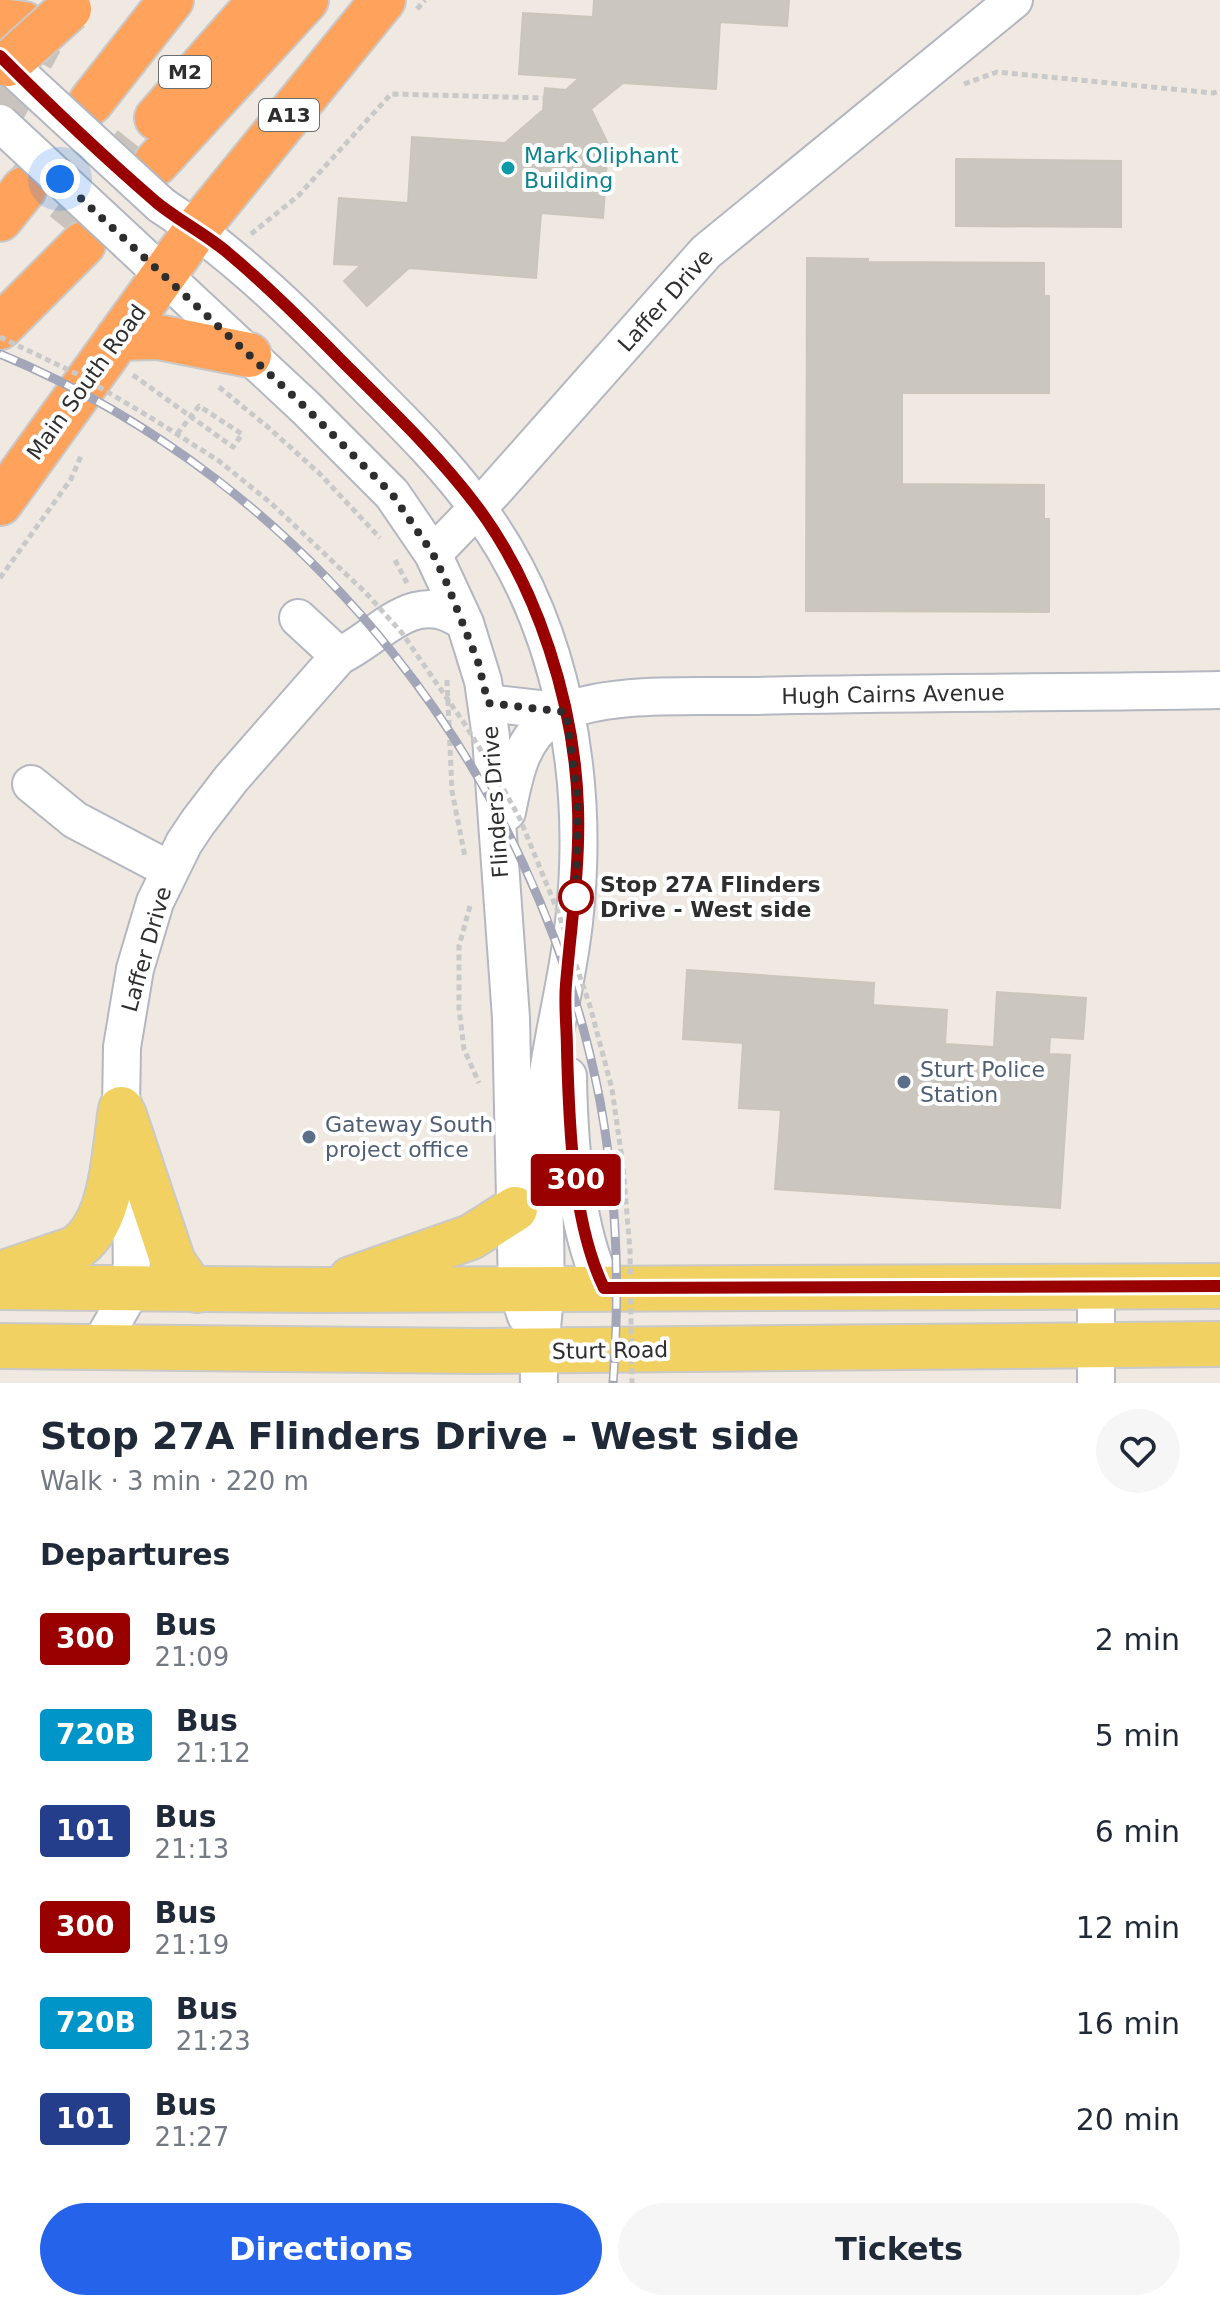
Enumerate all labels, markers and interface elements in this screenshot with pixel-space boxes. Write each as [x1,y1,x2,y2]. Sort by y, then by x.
road number: M2 [159,56,211,88]
road number: A13 [259,99,319,131]
place label: Mark Oliphant Building [524,143,679,193]
your location [40,159,80,199]
marker: Mark Oliphant Building [499,159,517,177]
street label: Laffer Drive [613,244,718,357]
street label: Main South Road [22,300,151,465]
street label: Hugh Cairns Avenue [781,680,1005,709]
street label: Flinders Drive [478,725,513,879]
place label: Stop 27A Flinders Drive - West side [600,872,821,922]
marker: Stop 27A Flinders Drive - West side [559,880,593,914]
street label: Laffer Drive [117,884,176,1015]
place label: Sturt Police Station [920,1057,1045,1107]
marker: Sturt Police Station [895,1073,913,1091]
place label: Gateway South project office [325,1112,493,1162]
marker: Gateway South project office [300,1128,318,1146]
line badge: 300 [530,1154,622,1206]
text: 300 [547,1163,605,1196]
street label: Sturt Road [552,1337,668,1364]
button: heart [1096,1409,1180,1493]
text: Stop 27A Flinders Drive - West side [40,1414,799,1458]
text: Walk · 3 min · 220 m [40,1466,309,1496]
text: Departures [40,1537,230,1572]
text: Bus [154,1607,217,1642]
text: 300 [56,1622,114,1655]
text: 2 min [1095,1622,1180,1657]
text: 21:09 [154,1642,229,1672]
text: Bus [176,1703,238,1738]
text: 720B [56,1718,136,1751]
text: 5 min [1095,1718,1180,1753]
text: 21:12 [176,1738,251,1768]
text: Bus [154,1799,217,1834]
text: 101 [56,1814,114,1847]
text: 6 min [1095,1814,1180,1849]
text: 21:13 [154,1834,229,1864]
text: Bus [154,1895,217,1930]
text: 300 [56,1910,114,1943]
text: 12 min [1076,1910,1180,1945]
text: 21:19 [154,1930,229,1960]
text: Bus [176,1991,238,2026]
text: 720B [56,2006,136,2039]
text: 16 min [1076,2006,1180,2041]
text: 21:23 [176,2026,251,2056]
text: Bus [154,2087,217,2122]
text: 101 [56,2102,114,2135]
text: 20 min [1076,2102,1180,2137]
text: 21:27 [154,2122,229,2152]
button: Directions [40,2203,602,2295]
button: Tickets [618,2203,1180,2295]

